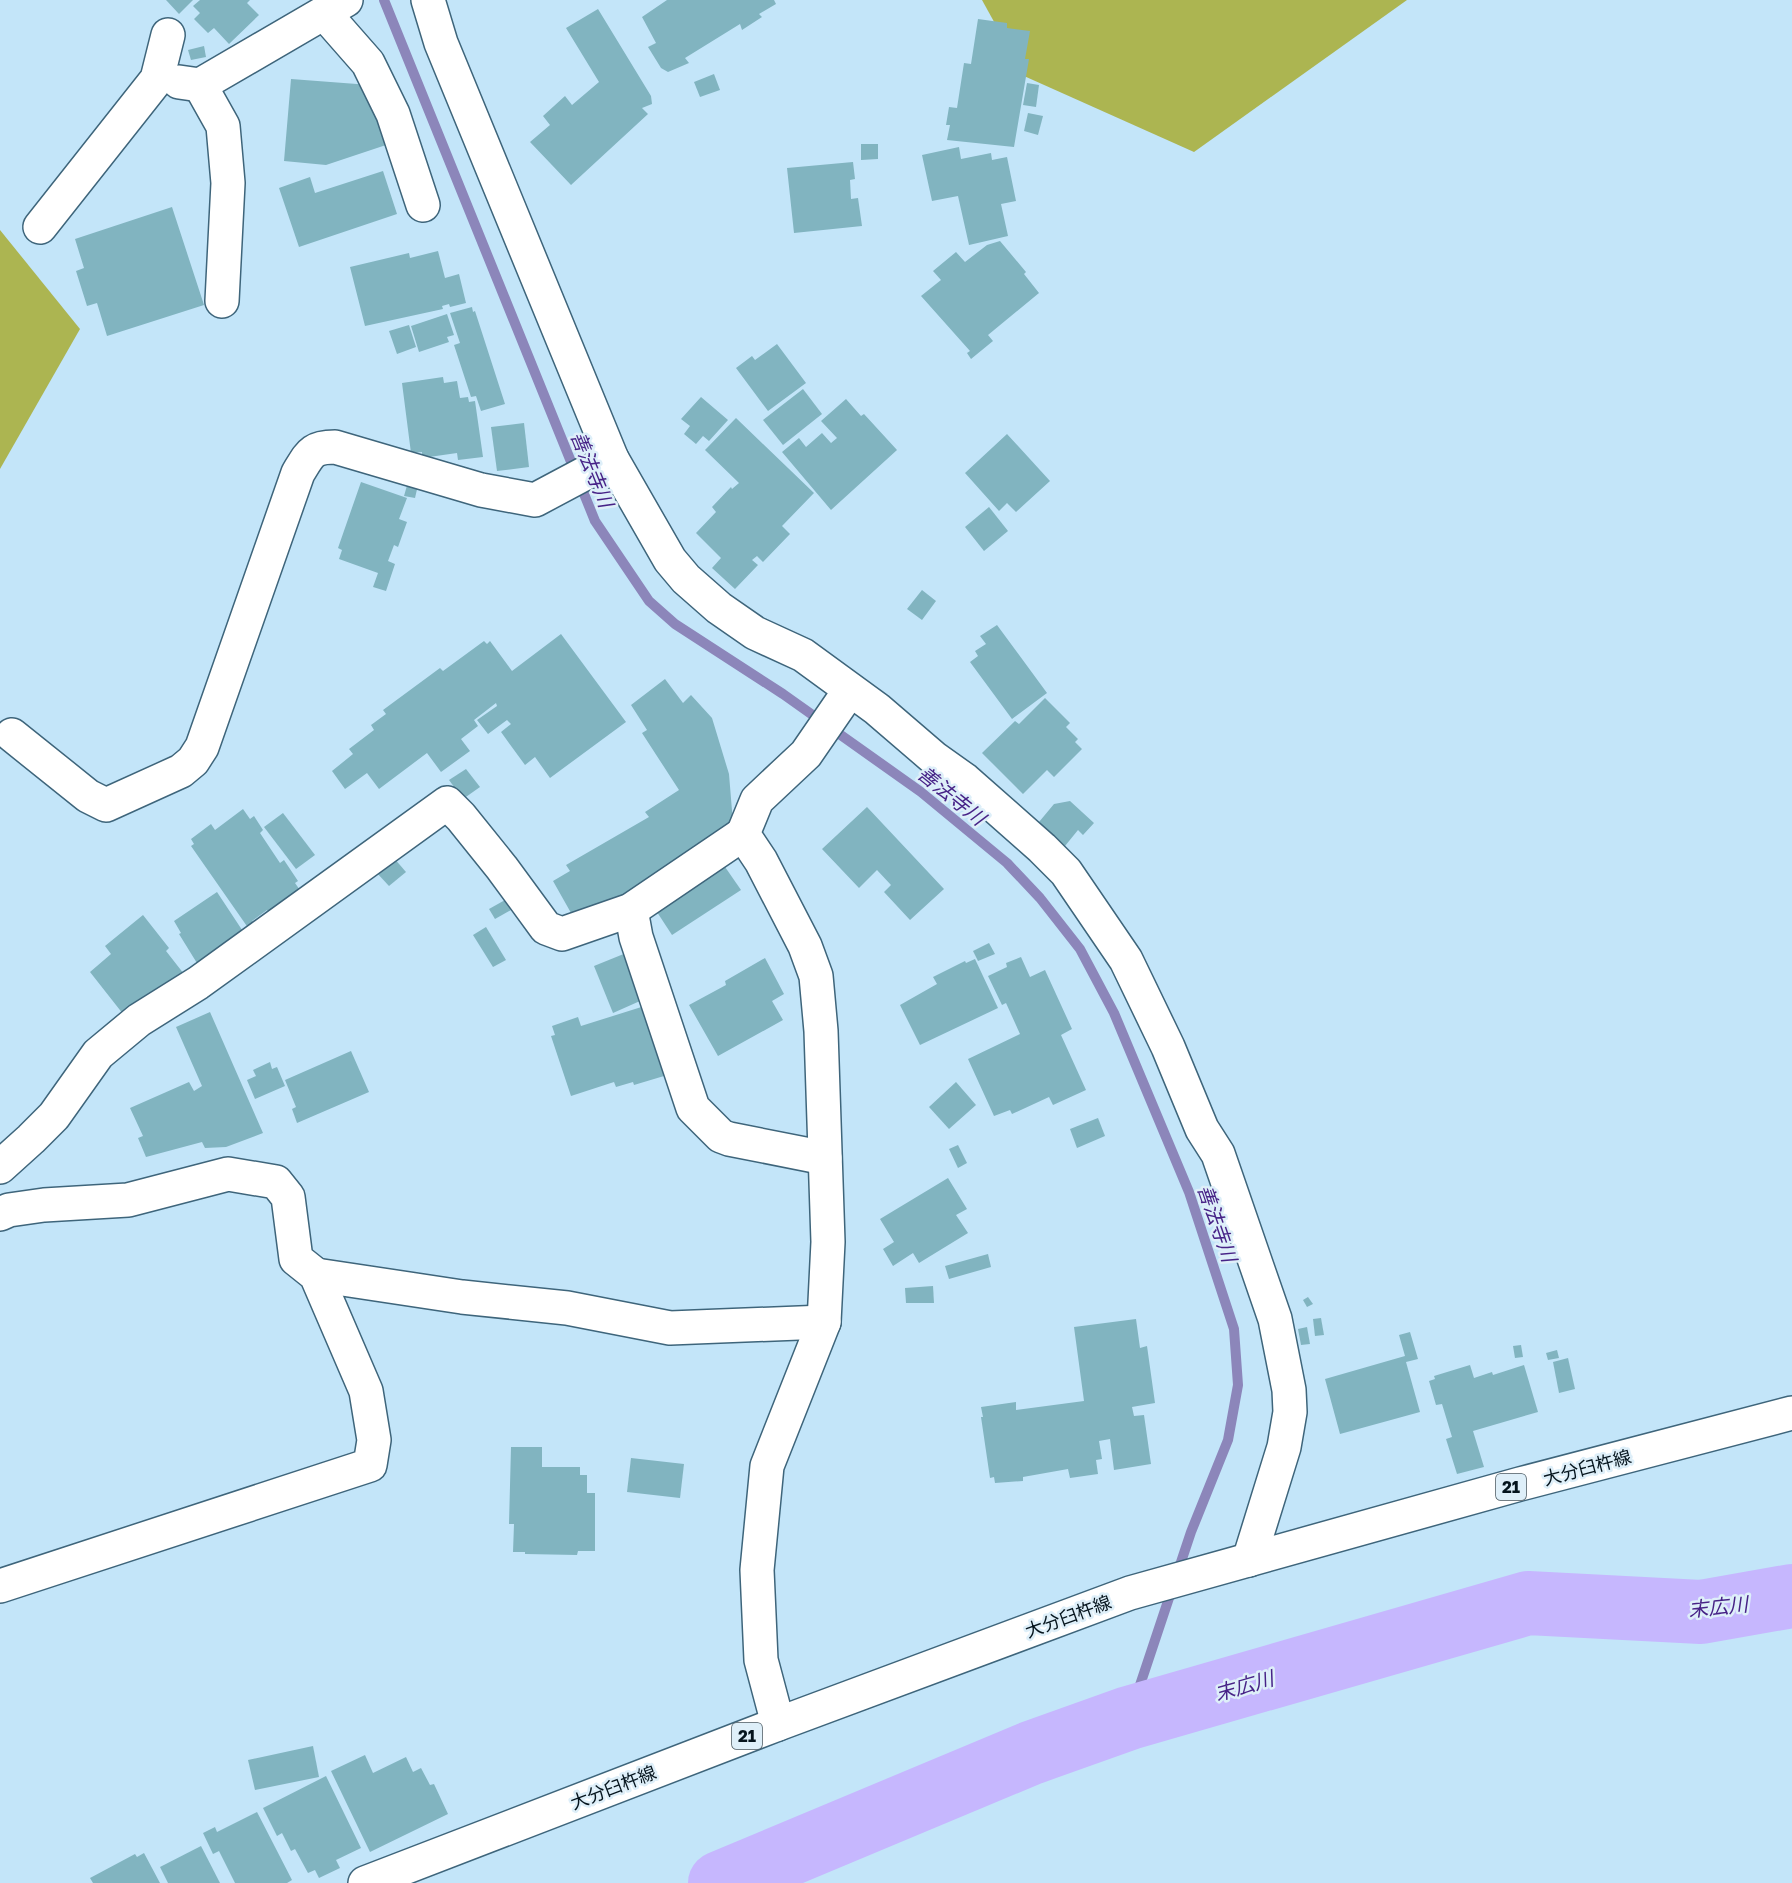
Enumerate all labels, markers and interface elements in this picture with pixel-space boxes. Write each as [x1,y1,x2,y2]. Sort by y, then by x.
water label: 善法寺川 [567,427,620,512]
water label: 善法寺川 [913,761,992,831]
water label: 善法寺川 [1194,1181,1243,1267]
street label: 大分臼杵線 [1541,1445,1633,1489]
road number: 21 [1496,1474,1526,1500]
street label: 大分臼杵線 [1022,1590,1114,1642]
water label: 末広川 [1687,1591,1751,1621]
water label: 末広川 [1212,1665,1278,1705]
road number: 21 [732,1723,762,1749]
street label: 大分臼杵線 [567,1761,659,1813]

